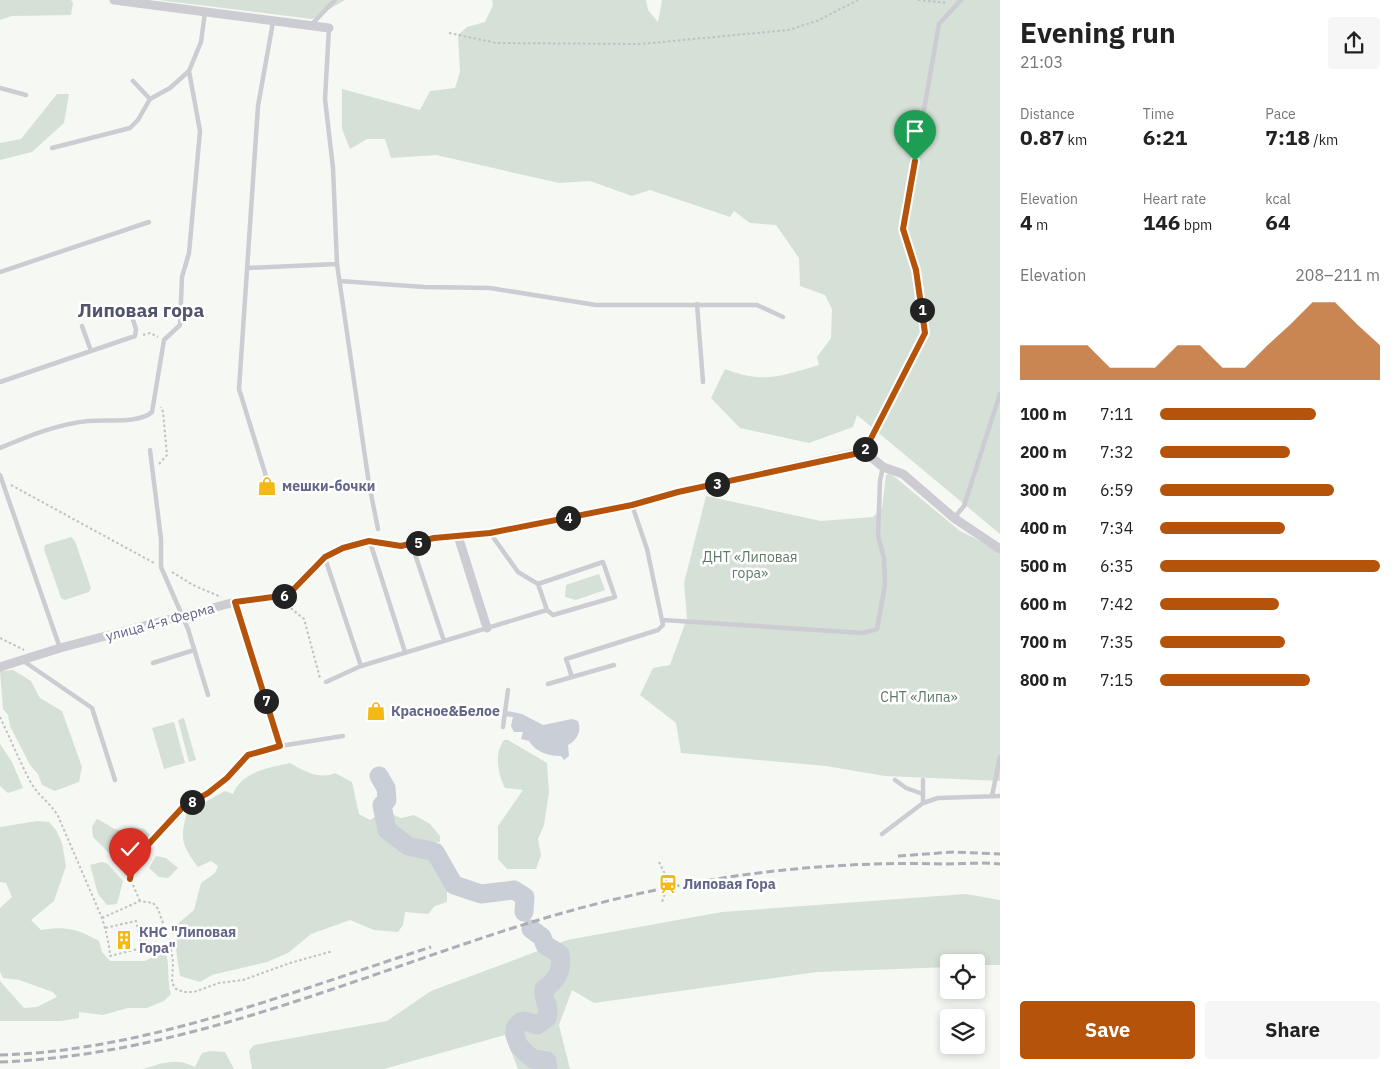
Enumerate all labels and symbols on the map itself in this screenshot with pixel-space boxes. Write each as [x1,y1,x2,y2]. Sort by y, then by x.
pin [894,110,936,161]
district label: Липовая гора [78,298,204,322]
pin: 1 [910,298,934,322]
pin: 2 [852,436,878,462]
pin: 3 [704,472,730,496]
shop icon: мешки-бочки [256,475,278,497]
place label: мешки-бочки [282,477,375,495]
pin: 4 [556,506,580,530]
pin: 5 [406,530,430,556]
park label: ДНТ «Липовая гора» [703,548,797,582]
pin: 6 [272,584,296,608]
street label: улица 4-я Ферма [104,599,217,645]
pin: 7 [254,688,278,714]
park label: СНТ «Липа» [880,688,958,706]
shop icon: Красное&Белое [365,700,387,722]
place label: Красное&Белое [391,702,500,720]
pin: 8 [180,790,204,814]
pin [109,828,151,879]
station icon: Липовая Гора [657,873,679,895]
place label: Липовая Гора [683,875,776,893]
place label: КНС "Липовая Гора" [139,923,236,957]
building icon: КНС "Липовая Гора" [113,929,135,951]

